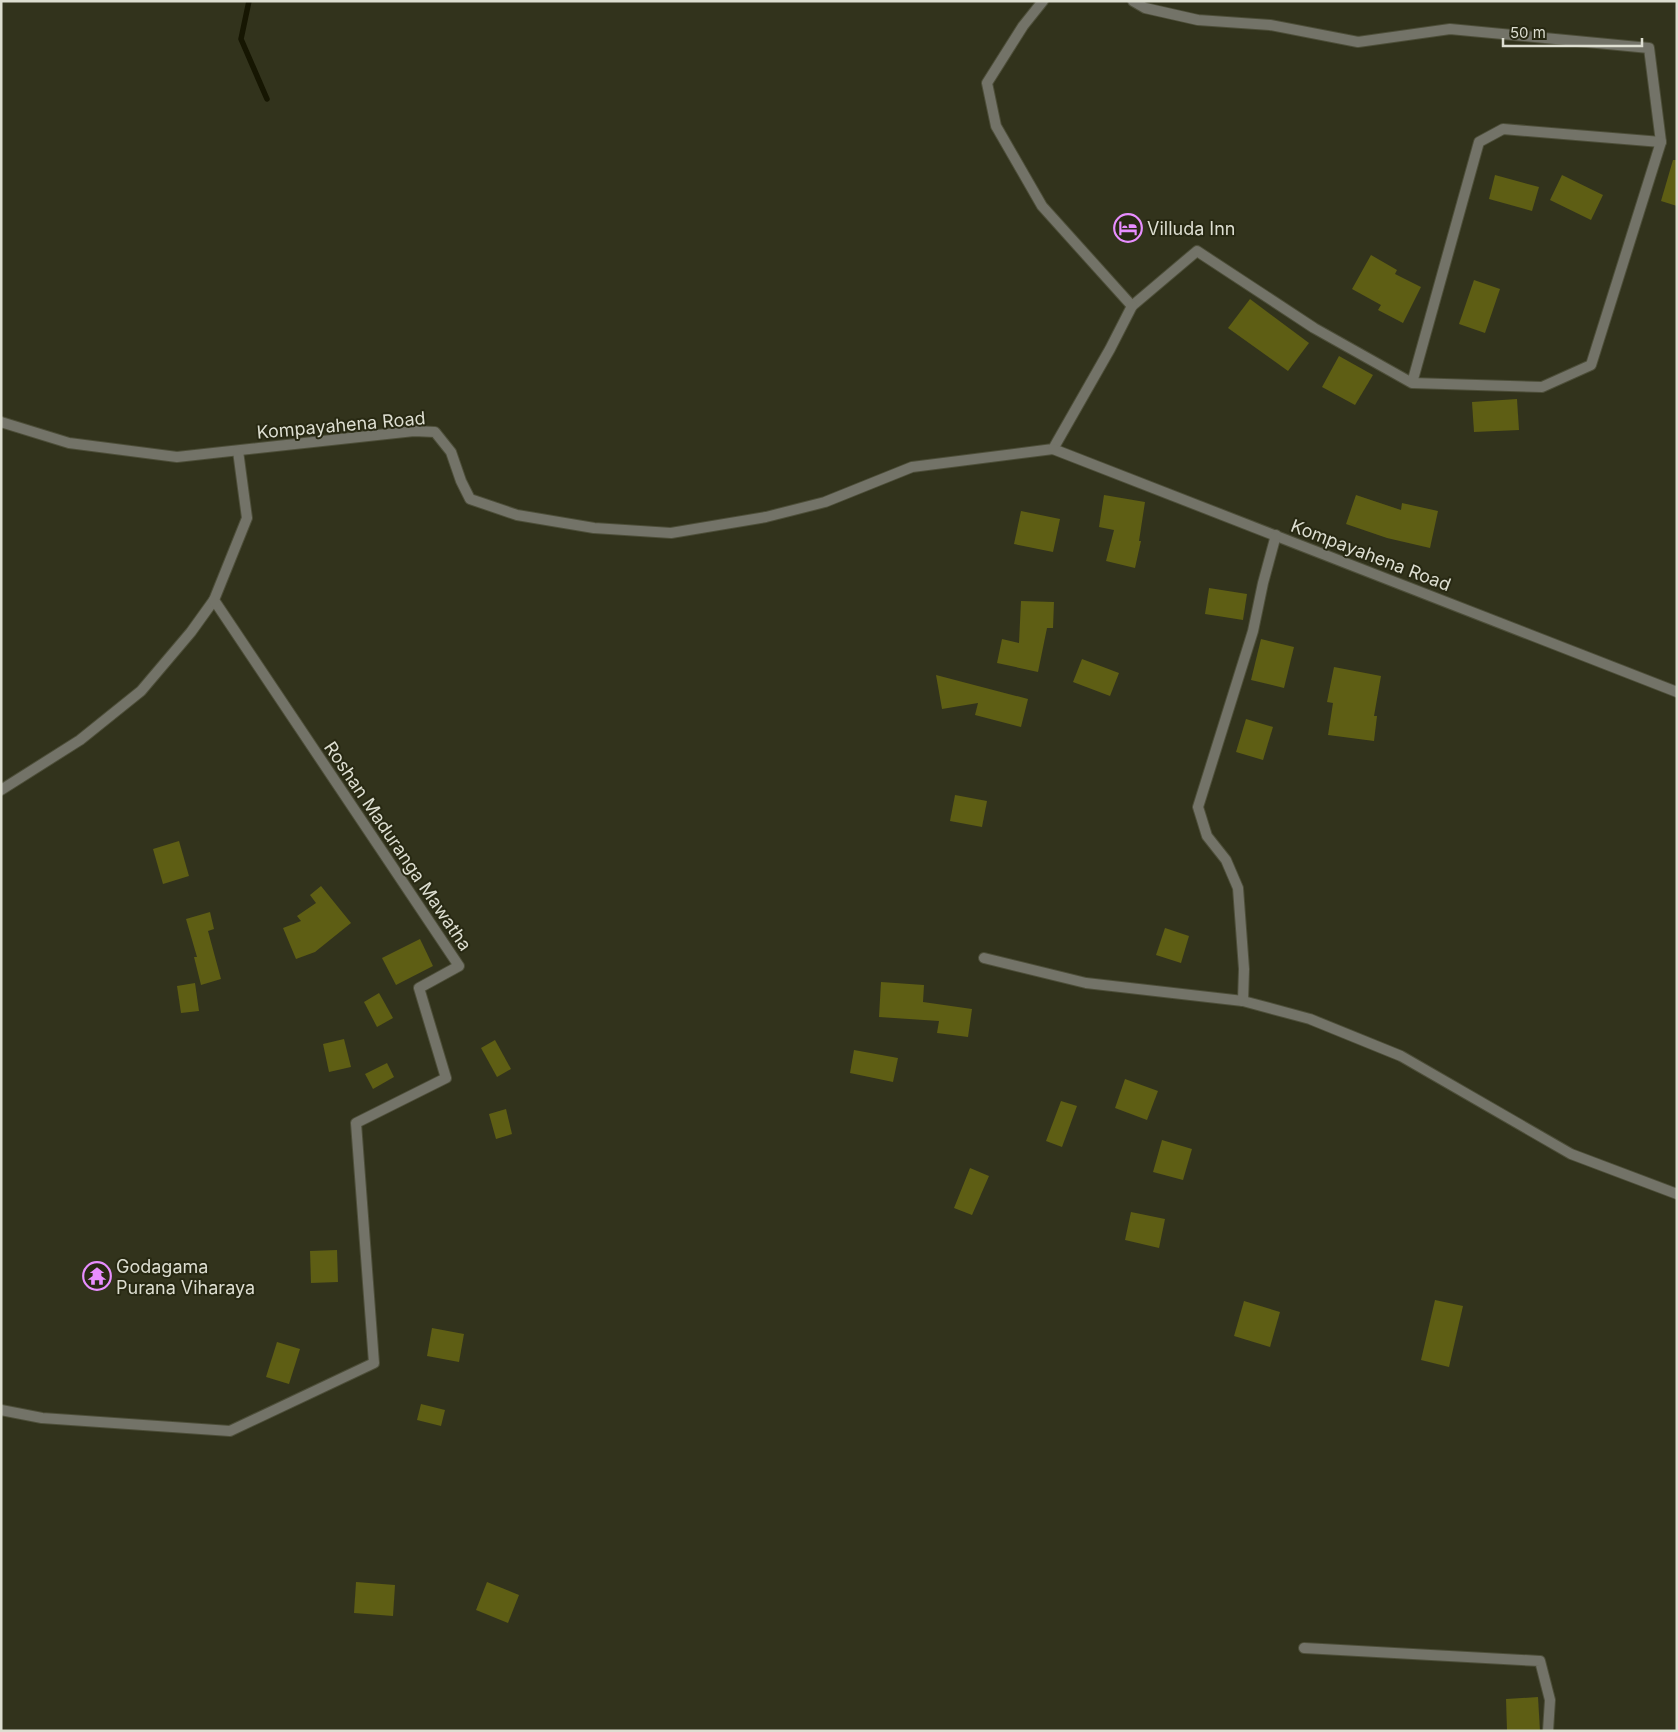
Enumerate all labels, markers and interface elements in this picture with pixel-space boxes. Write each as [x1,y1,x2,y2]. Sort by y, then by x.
scale bar [1503,15,1642,47]
text: 50 m [1510,23,1546,42]
hotel icon: Villuda Inn [1113,213,1143,243]
place label: Villuda Inn [1147,218,1235,239]
street label: Kompayahena Road [256,407,426,443]
street label: Kompayahena Road [1288,515,1454,595]
street label: Roshan Maduranga Mawatha [320,737,476,955]
place label: Godagama Purana Viharaya [116,1256,255,1298]
temple icon: Godagama Purana Viharaya [82,1261,112,1291]

